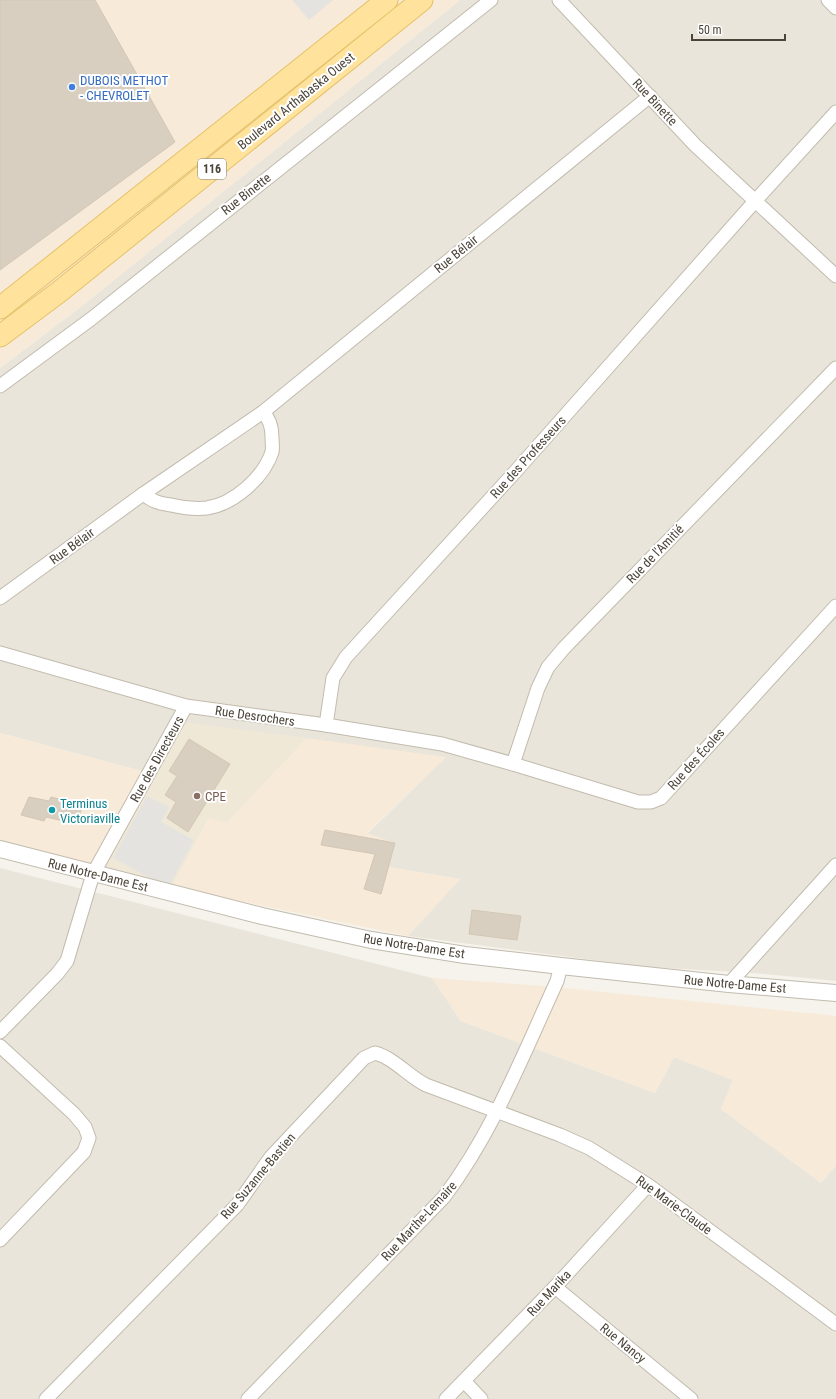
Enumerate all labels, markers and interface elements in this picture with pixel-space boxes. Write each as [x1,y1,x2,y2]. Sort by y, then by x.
scale bar [692,16,785,42]
text: 50 m [698,23,722,37]
street label: Boulevard Arthabaska Ouest [235,49,357,153]
place label: DUBOIS METHOT - CHEVROLET [80,73,168,103]
street label: Rue Binette [630,75,680,129]
marker: DUBOIS METHOT - CHEVROLET [67,82,77,92]
road number: 116 [198,159,226,179]
street label: Rue Binette [218,170,274,218]
street label: Rue Bélair [431,232,481,276]
street label: Rue des Professeurs [487,413,569,501]
street label: Rue de l'Amitié [623,522,687,586]
street label: Rue Bélair [47,525,97,567]
street label: Rue Desrochers [214,703,296,729]
street label: Rue des Directeurs [127,713,187,805]
street label: Rue des Écoles [664,725,728,793]
place label: CPE [205,789,226,804]
marker: CPE [192,791,202,801]
place label: Terminus Victoriaville [60,796,120,826]
marker: Terminus Victoriaville [47,805,57,815]
street label: Rue Notre-Dame Est [46,855,150,895]
street label: Rue Notre-Dame Est [362,931,466,961]
street label: Rue Notre-Dame Est [683,972,787,996]
street label: Rue Suzanne-Bastien [218,1130,298,1222]
street label: Rue Marie-Claude [633,1172,715,1238]
street label: Rue Marthe-Lemaire [378,1178,460,1264]
street label: Rue Marika [524,1267,574,1319]
street label: Rue Nancy [597,1320,649,1366]

